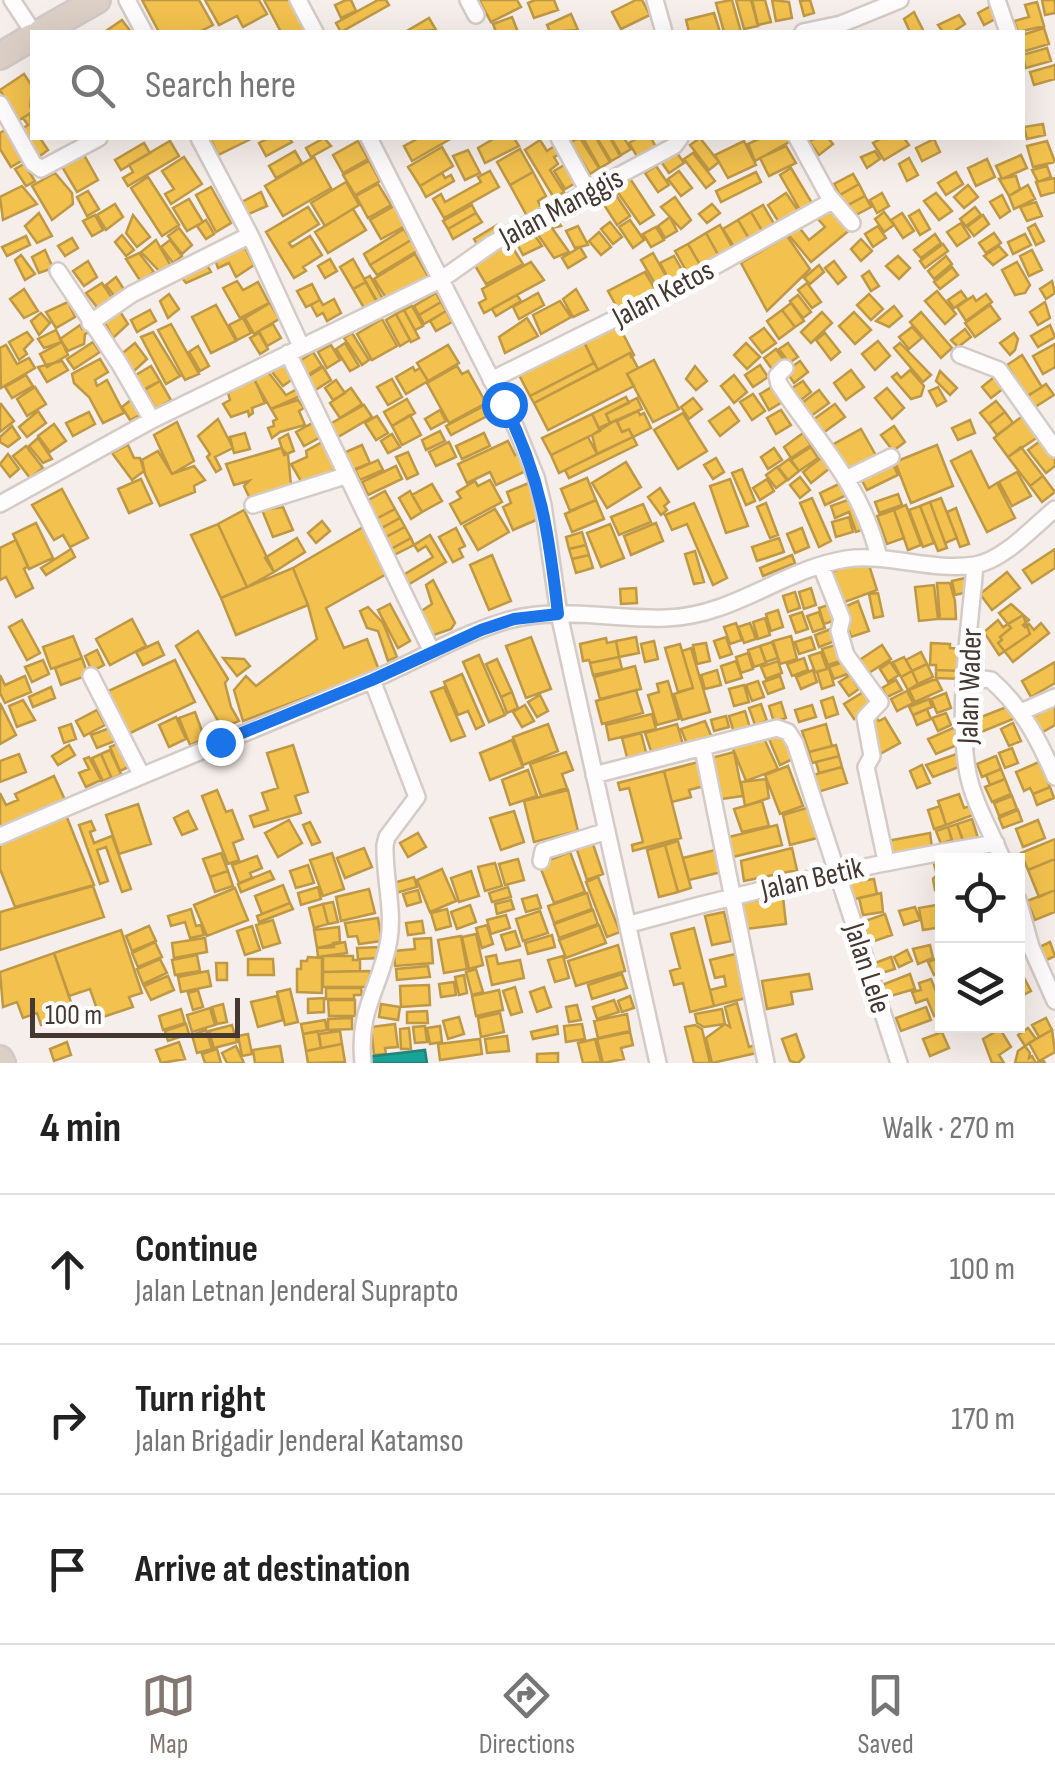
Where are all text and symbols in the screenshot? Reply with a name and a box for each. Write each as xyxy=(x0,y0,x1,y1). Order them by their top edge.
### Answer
search box xyxy=(30,30,1025,140)
icon: search xyxy=(65,58,120,113)
text: Search here xyxy=(145,63,296,108)
street label: Jalan Manggis xyxy=(493,160,629,256)
street label: Jalan Ketos xyxy=(606,252,720,336)
route start xyxy=(482,382,528,428)
street label: Jalan Wader xyxy=(950,627,990,746)
route end xyxy=(198,720,244,766)
street label: Jalan Betik xyxy=(757,850,867,908)
map controls xyxy=(935,853,1025,1033)
button: locate xyxy=(935,853,1025,943)
street label: Jalan Lele xyxy=(835,918,899,1018)
button: layers xyxy=(935,943,1025,1033)
scale bar xyxy=(30,993,240,1038)
text: 100 m xyxy=(45,999,102,1032)
text: 4 min xyxy=(40,1103,121,1154)
text: Walk · 270 m xyxy=(882,1109,1015,1148)
text: Continue xyxy=(135,1227,258,1272)
icon: ahead xyxy=(40,1242,95,1297)
text: 100 m xyxy=(950,1250,1015,1289)
text: Jalan Letnan Jenderal Suprapto xyxy=(135,1272,458,1311)
text: Turn right xyxy=(135,1377,266,1422)
icon: right xyxy=(40,1392,95,1447)
text: 170 m xyxy=(951,1400,1015,1439)
text: Jalan Brigadir Jenderal Katamso xyxy=(135,1422,464,1461)
icon: arrive xyxy=(40,1542,95,1597)
text: Arrive at destination xyxy=(135,1547,410,1592)
tab: Map xyxy=(141,1668,196,1761)
tab: Directions xyxy=(479,1668,575,1761)
tab: Saved xyxy=(858,1668,914,1761)

